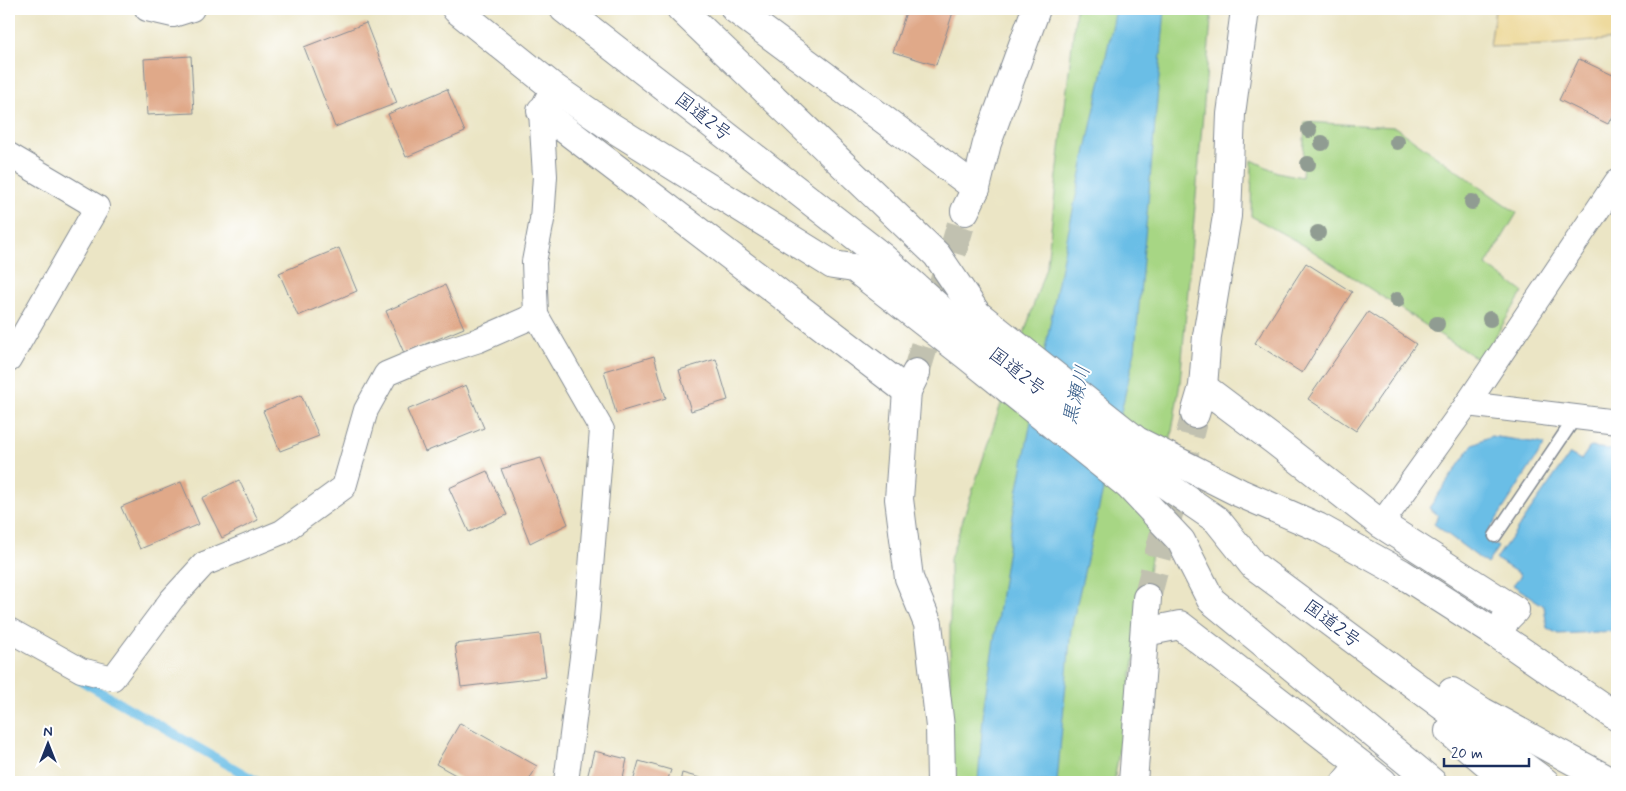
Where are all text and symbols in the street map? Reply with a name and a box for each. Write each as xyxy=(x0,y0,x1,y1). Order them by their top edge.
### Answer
street label: 国道2号 xyxy=(669,87,737,147)
street label: 国道2号 xyxy=(983,342,1051,402)
water label: 黒瀬川 xyxy=(1057,363,1097,427)
street label: 国道2号 xyxy=(1298,594,1366,654)
north arrow xyxy=(22,718,72,768)
text: N xyxy=(43,723,53,741)
scale bar xyxy=(1444,736,1528,768)
text: 20 m xyxy=(1451,744,1483,764)

